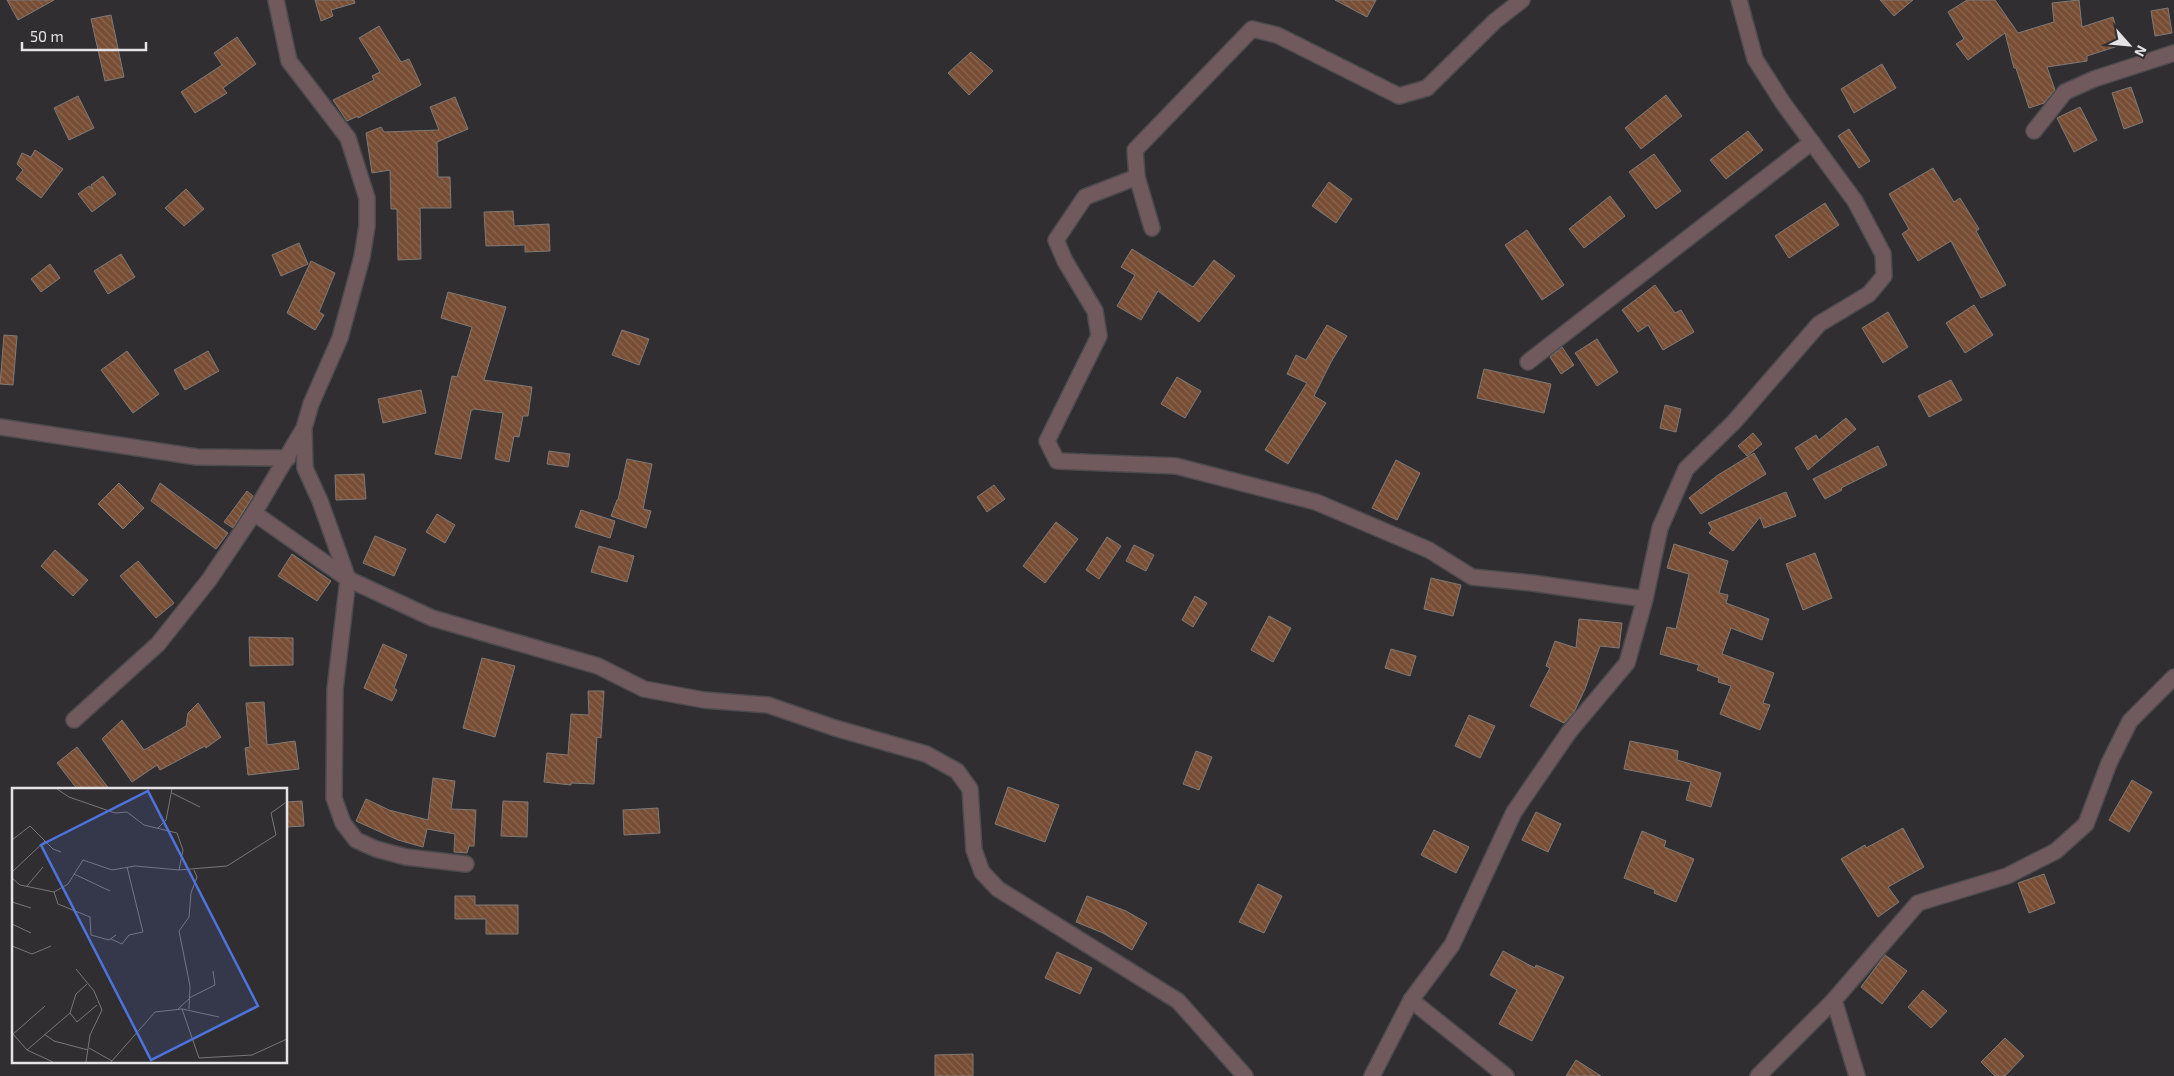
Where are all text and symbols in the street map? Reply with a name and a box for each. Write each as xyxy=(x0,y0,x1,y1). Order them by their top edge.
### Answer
scale bar xyxy=(22,20,146,52)
north arrow xyxy=(2104,20,2154,70)
text: 50 m xyxy=(30,27,64,45)
text: N xyxy=(2131,43,2151,59)
inset map xyxy=(12,788,288,1064)

